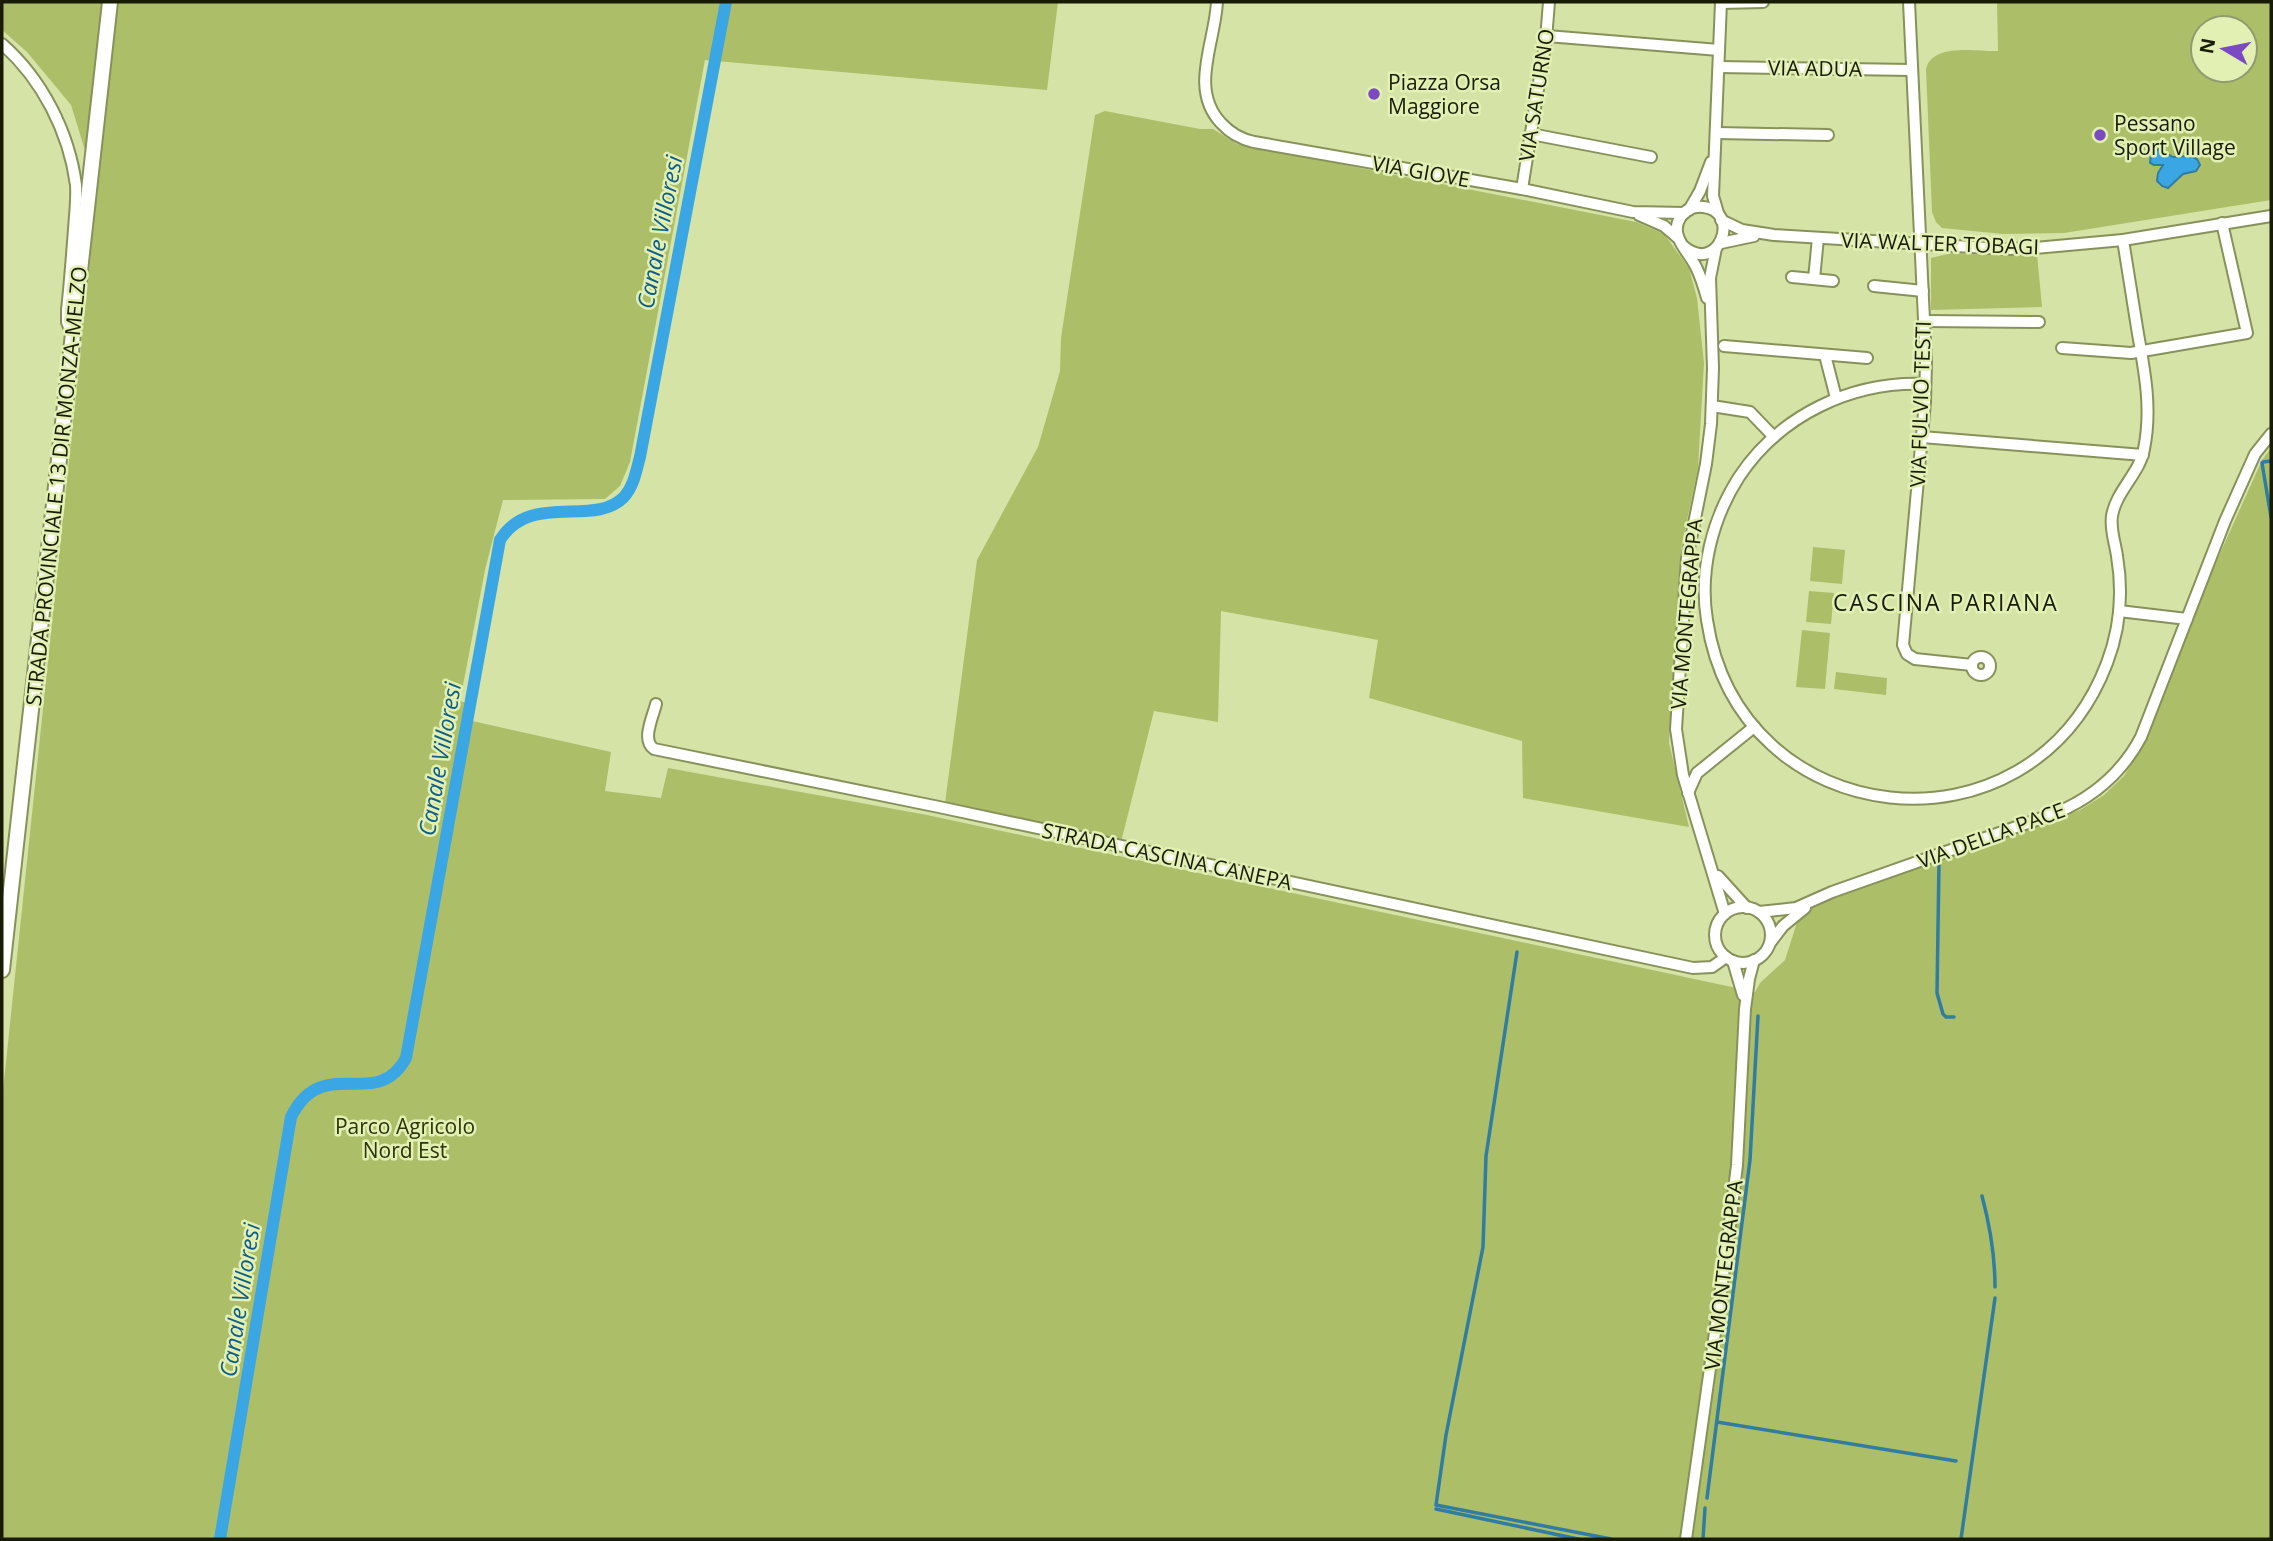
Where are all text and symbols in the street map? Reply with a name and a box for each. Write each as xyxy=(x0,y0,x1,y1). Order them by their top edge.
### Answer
north arrow xyxy=(2189,14,2259,84)
street label: VIA SATURNO xyxy=(1512,27,1560,163)
text: N xyxy=(2193,36,2221,56)
street label: VIA ADUA xyxy=(1768,53,1863,83)
place label: Piazza Orsa Maggiore xyxy=(1388,68,1501,120)
marker: Piazza Orsa Maggiore xyxy=(1366,86,1382,102)
place label: Pessano Sport Village xyxy=(2114,109,2236,161)
marker: Pessano Sport Village xyxy=(2092,127,2108,143)
street label: VIA GIOVE xyxy=(1370,149,1472,193)
water label: Canale Villoresi xyxy=(628,152,690,311)
street label: VIA WALTER TOBAGI xyxy=(1840,226,2040,260)
street label: STRADA PROVINCIALE 13 DIR MONZA-MELZO xyxy=(19,265,93,707)
street label: VIA FULVIO TESTI xyxy=(1903,320,1937,488)
street label: VIA MONTEGRAPPA xyxy=(1664,517,1708,711)
district label: CASCINA PARIANA xyxy=(1833,586,2059,618)
water label: Canale Villoresi xyxy=(410,679,468,838)
street label: VIA DELLA PACE xyxy=(1913,795,2069,875)
street label: STRADA CASCINA CANEPA xyxy=(1039,816,1295,896)
park label: Parco Agricolo Nord Est xyxy=(335,1112,475,1164)
street label: VIA MONTEGRAPPA xyxy=(1697,1178,1749,1372)
water label: Canale Villoresi xyxy=(211,1220,267,1379)

